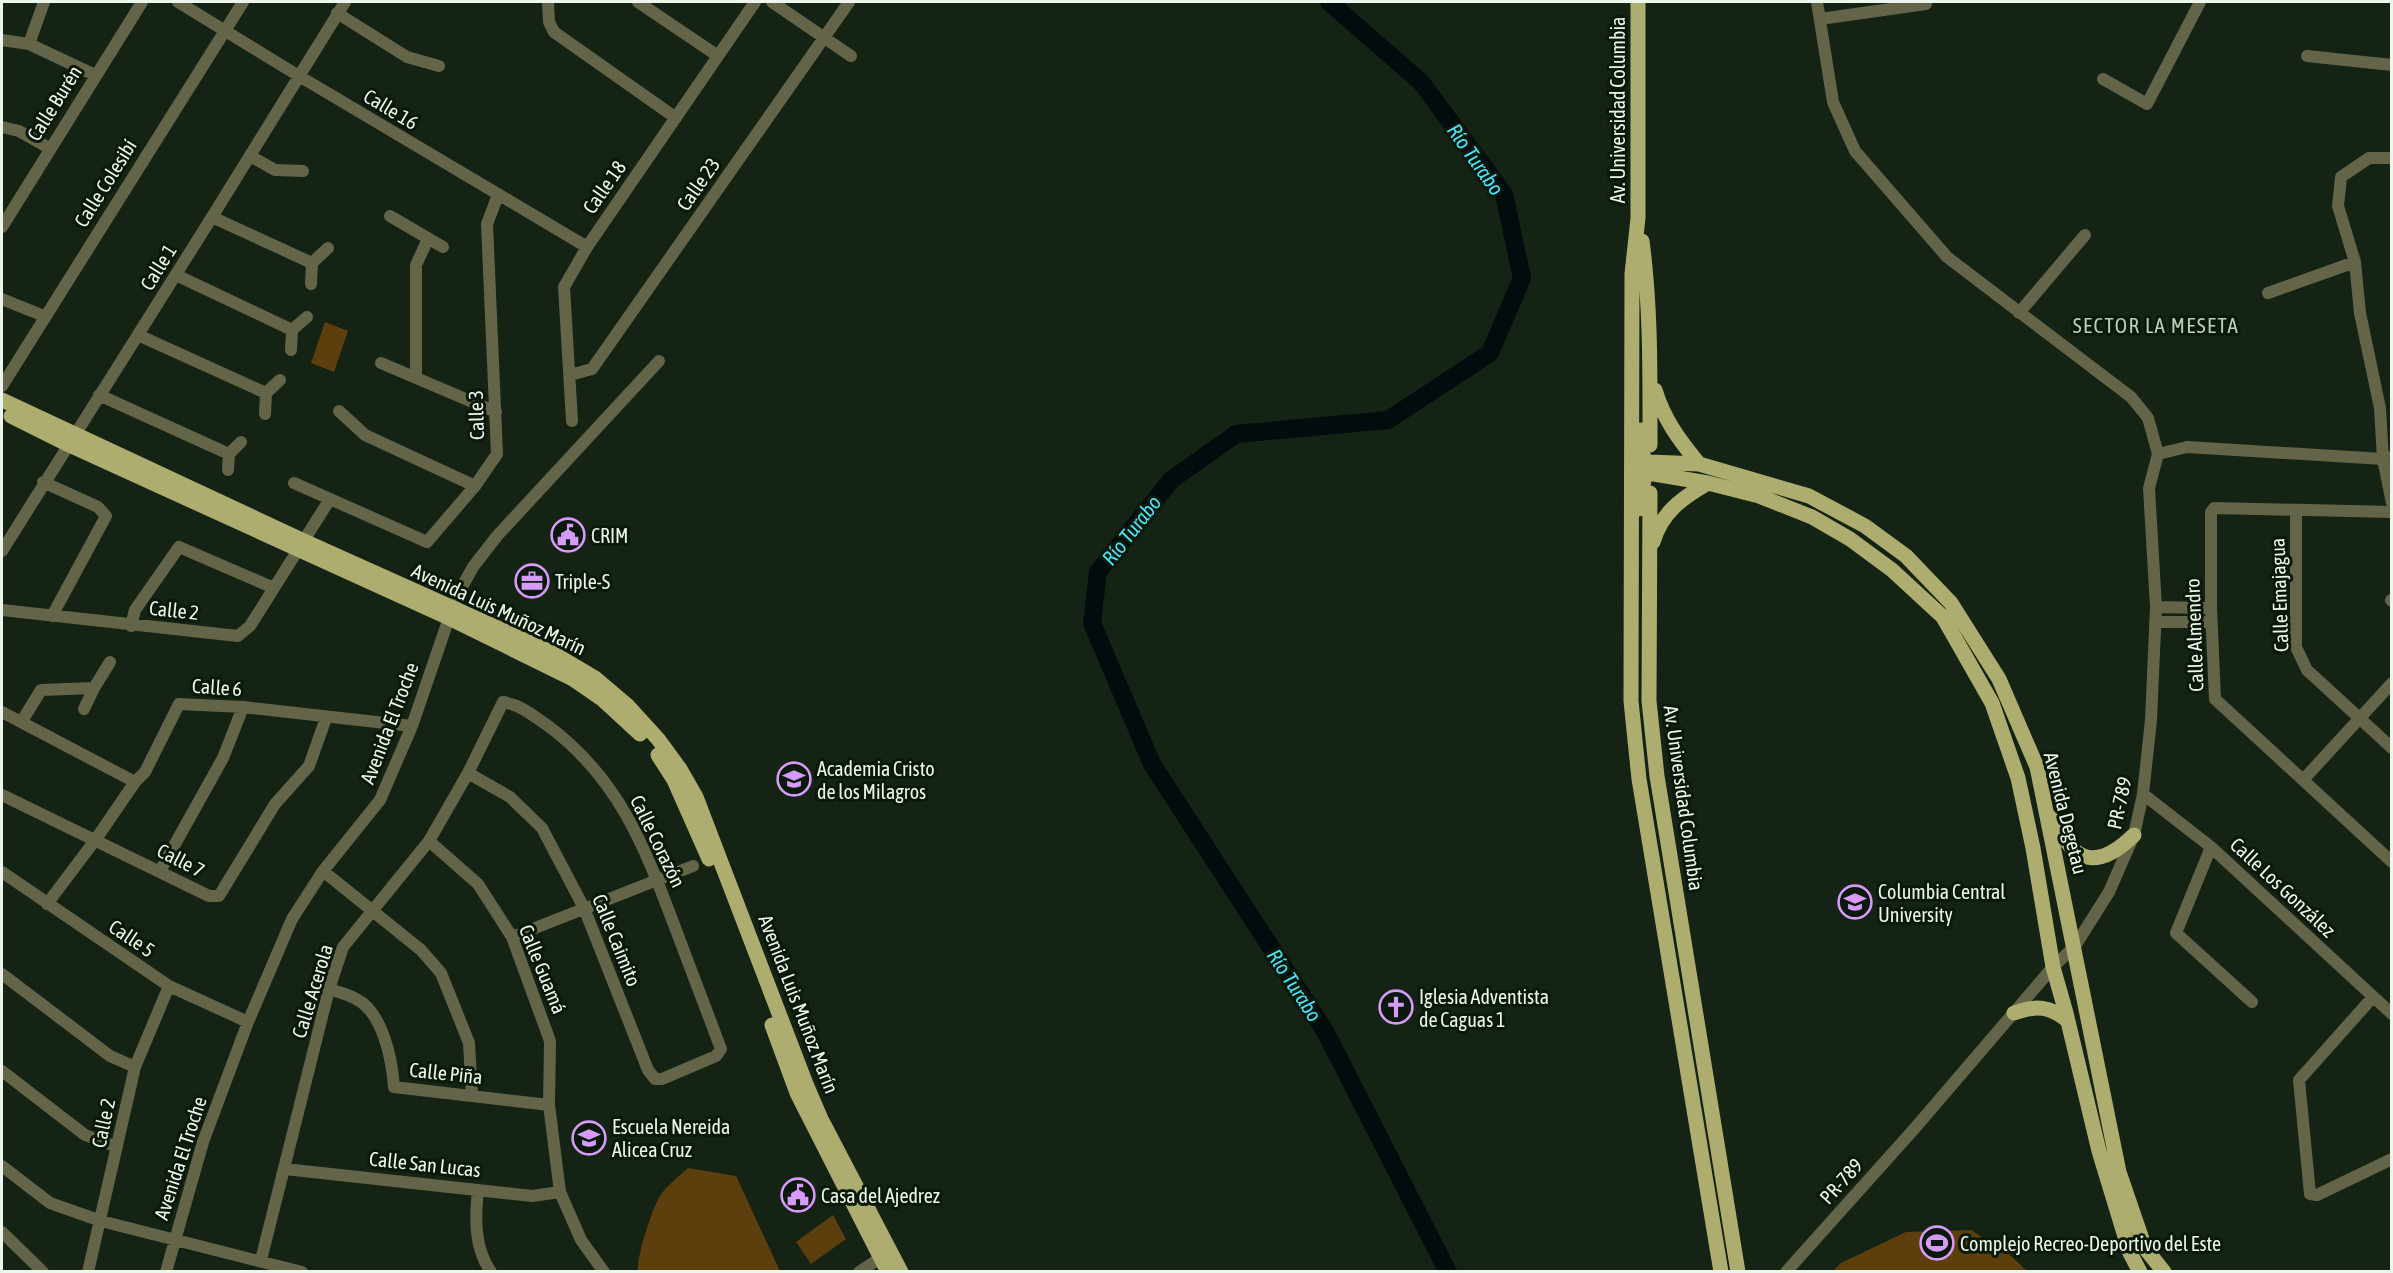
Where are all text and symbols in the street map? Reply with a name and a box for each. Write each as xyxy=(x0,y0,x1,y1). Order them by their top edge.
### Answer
street label: Av. Universidad Columbia xyxy=(1606,17,1629,203)
street label: Calle Burén xyxy=(22,61,86,145)
street label: Calle 16 xyxy=(360,84,422,134)
water label: Río Turabo xyxy=(1443,119,1509,199)
street label: Calle Colesibí xyxy=(69,135,141,231)
street label: Calle 23 xyxy=(672,153,724,215)
street label: Calle 18 xyxy=(578,156,630,218)
street label: Calle 1 xyxy=(135,240,181,294)
district label: SECTOR LA MESETA xyxy=(2073,313,2239,337)
street label: Calle 3 xyxy=(464,390,488,440)
water label: Río Turabo xyxy=(1096,490,1166,570)
public building icon: CRIM xyxy=(550,517,586,553)
place label: CRIM xyxy=(591,524,629,547)
street label: Calle Emajagua xyxy=(2266,538,2292,652)
street label: Avenida Luis Muñoz Marín xyxy=(408,559,590,659)
office icon: Triple-S xyxy=(514,563,550,599)
place label: Triple-S xyxy=(555,570,610,593)
street label: Calle Almendro xyxy=(2181,578,2207,692)
street label: Calle 2 xyxy=(148,596,200,624)
street label: Avenida El Troche xyxy=(355,659,423,787)
street label: Calle 6 xyxy=(191,674,243,700)
street label: Av. Universidad Columbia xyxy=(1660,704,1708,892)
street label: Avenida Degetau xyxy=(2040,750,2092,876)
place label: Academia Cristo de los Milagros xyxy=(817,757,935,803)
school or university icon: Academia Cristo de los Milagros xyxy=(776,761,812,797)
street label: PR-789 xyxy=(2102,775,2136,831)
street label: Calle Corazón xyxy=(626,791,690,891)
street label: Calle Los González xyxy=(2226,833,2340,941)
street label: Calle 7 xyxy=(154,838,208,882)
place label: Columbia Central University xyxy=(1878,880,2006,926)
school or university icon: Columbia Central University xyxy=(1837,884,1873,920)
street label: Calle Caimito xyxy=(588,891,646,989)
street label: Avenida Luis Muñoz Marín xyxy=(754,911,844,1097)
street label: Calle 5 xyxy=(105,915,159,961)
street label: Calle Guamá xyxy=(515,921,571,1017)
street label: Calle Acerola xyxy=(287,941,337,1041)
water label: Río Turabo xyxy=(1263,944,1327,1026)
place label: Iglesia Adventista de Caguas 1 xyxy=(1419,985,1549,1031)
church icon: Iglesia Adventista de Caguas 1 xyxy=(1378,989,1414,1025)
street label: Calle Piña xyxy=(408,1058,484,1088)
street label: Avenida El Troche xyxy=(149,1093,211,1223)
street label: Calle 2 xyxy=(87,1096,119,1150)
place label: Escuela Nereida Alicea Cruz xyxy=(612,1115,730,1161)
school or university icon: Escuela Nereida Alicea Cruz xyxy=(571,1120,607,1156)
street label: Calle San Lucas xyxy=(368,1147,482,1181)
street label: PR-789 xyxy=(1815,1154,1867,1208)
public building icon: Casa del Ajedrez xyxy=(780,1177,816,1213)
place label: Casa del Ajedrez xyxy=(821,1184,940,1207)
sports icon: Complejo Recreo-Deportivo del Este xyxy=(1919,1225,1955,1261)
place label: Complejo Recreo-Deportivo del Este xyxy=(1960,1232,2221,1255)

